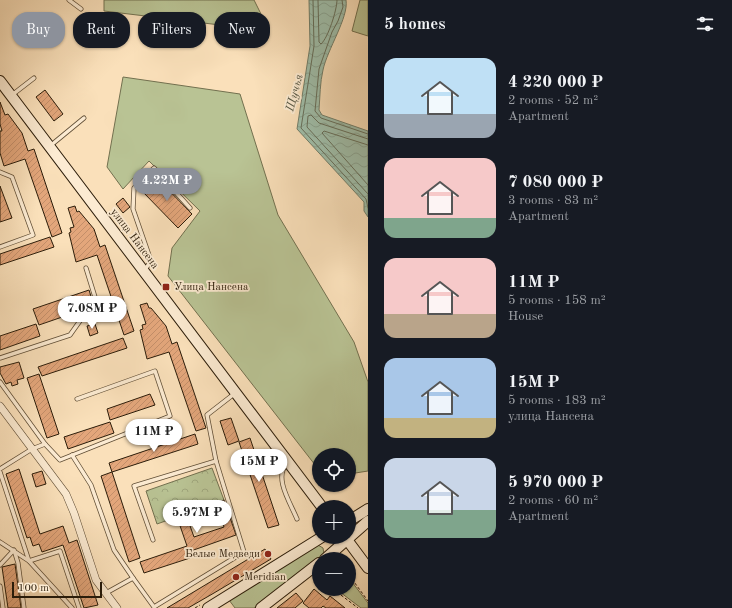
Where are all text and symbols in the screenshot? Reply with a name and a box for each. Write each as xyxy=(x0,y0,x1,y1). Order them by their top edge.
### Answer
chip: Buy xyxy=(12,12,65,48)
chip: Rent xyxy=(73,12,130,48)
chip: Filters xyxy=(138,12,206,48)
chip: New xyxy=(214,12,270,48)
icon: filters xyxy=(694,13,716,35)
text: 5 homes xyxy=(384,16,446,33)
water label: Щучья xyxy=(284,72,306,114)
icon: home xyxy=(416,74,464,122)
text: 4 220 000 ₽ xyxy=(508,74,603,91)
text: 2 rooms · 52 m² xyxy=(508,94,598,107)
text: Apartment xyxy=(508,110,569,123)
pin: 4.22M ₽ xyxy=(130,168,204,202)
text: 4.22M ₽ xyxy=(142,174,192,187)
icon: home xyxy=(416,174,464,222)
text: 7 080 000 ₽ xyxy=(508,174,603,191)
text: 3 rooms · 83 m² xyxy=(508,194,598,207)
street label: улица Нансена xyxy=(108,207,161,272)
text: Apartment xyxy=(508,210,569,223)
icon: home xyxy=(416,274,464,322)
text: 11M ₽ xyxy=(508,274,560,291)
marker: Улица Нансена xyxy=(161,282,171,292)
place label: Улица Нансена xyxy=(174,282,249,293)
text: 5 rooms · 158 m² xyxy=(508,294,606,307)
pin: 7.08M ₽ xyxy=(55,296,129,330)
text: 7.08M ₽ xyxy=(67,302,117,315)
text: House xyxy=(508,310,543,323)
icon: home xyxy=(416,374,464,422)
text: 15M ₽ xyxy=(508,374,560,391)
text: 5 rooms · 183 m² xyxy=(508,394,606,407)
text: улица Нансена xyxy=(508,410,594,423)
pin: 11M ₽ xyxy=(126,419,182,453)
text: 11M ₽ xyxy=(134,425,174,438)
map controls xyxy=(312,448,356,596)
button: locate xyxy=(312,448,356,492)
pin: 15M ₽ xyxy=(231,449,287,483)
text: 15M ₽ xyxy=(239,455,279,468)
icon: home xyxy=(416,474,464,522)
text: 5 970 000 ₽ xyxy=(508,474,603,491)
text: 2 rooms · 60 m² xyxy=(508,494,598,507)
pin: 5.97M ₽ xyxy=(160,500,234,534)
button: + xyxy=(312,500,356,544)
text: 5.97M ₽ xyxy=(172,506,222,519)
text: Apartment xyxy=(508,510,569,523)
place label: Белые Медведи xyxy=(185,549,260,560)
marker: Белые Медведи xyxy=(263,549,273,559)
button: − xyxy=(312,552,356,596)
marker: Meridian xyxy=(231,572,241,582)
place label: Meridian xyxy=(244,572,286,583)
scale bar xyxy=(12,580,102,599)
text: 100 m xyxy=(18,583,49,594)

